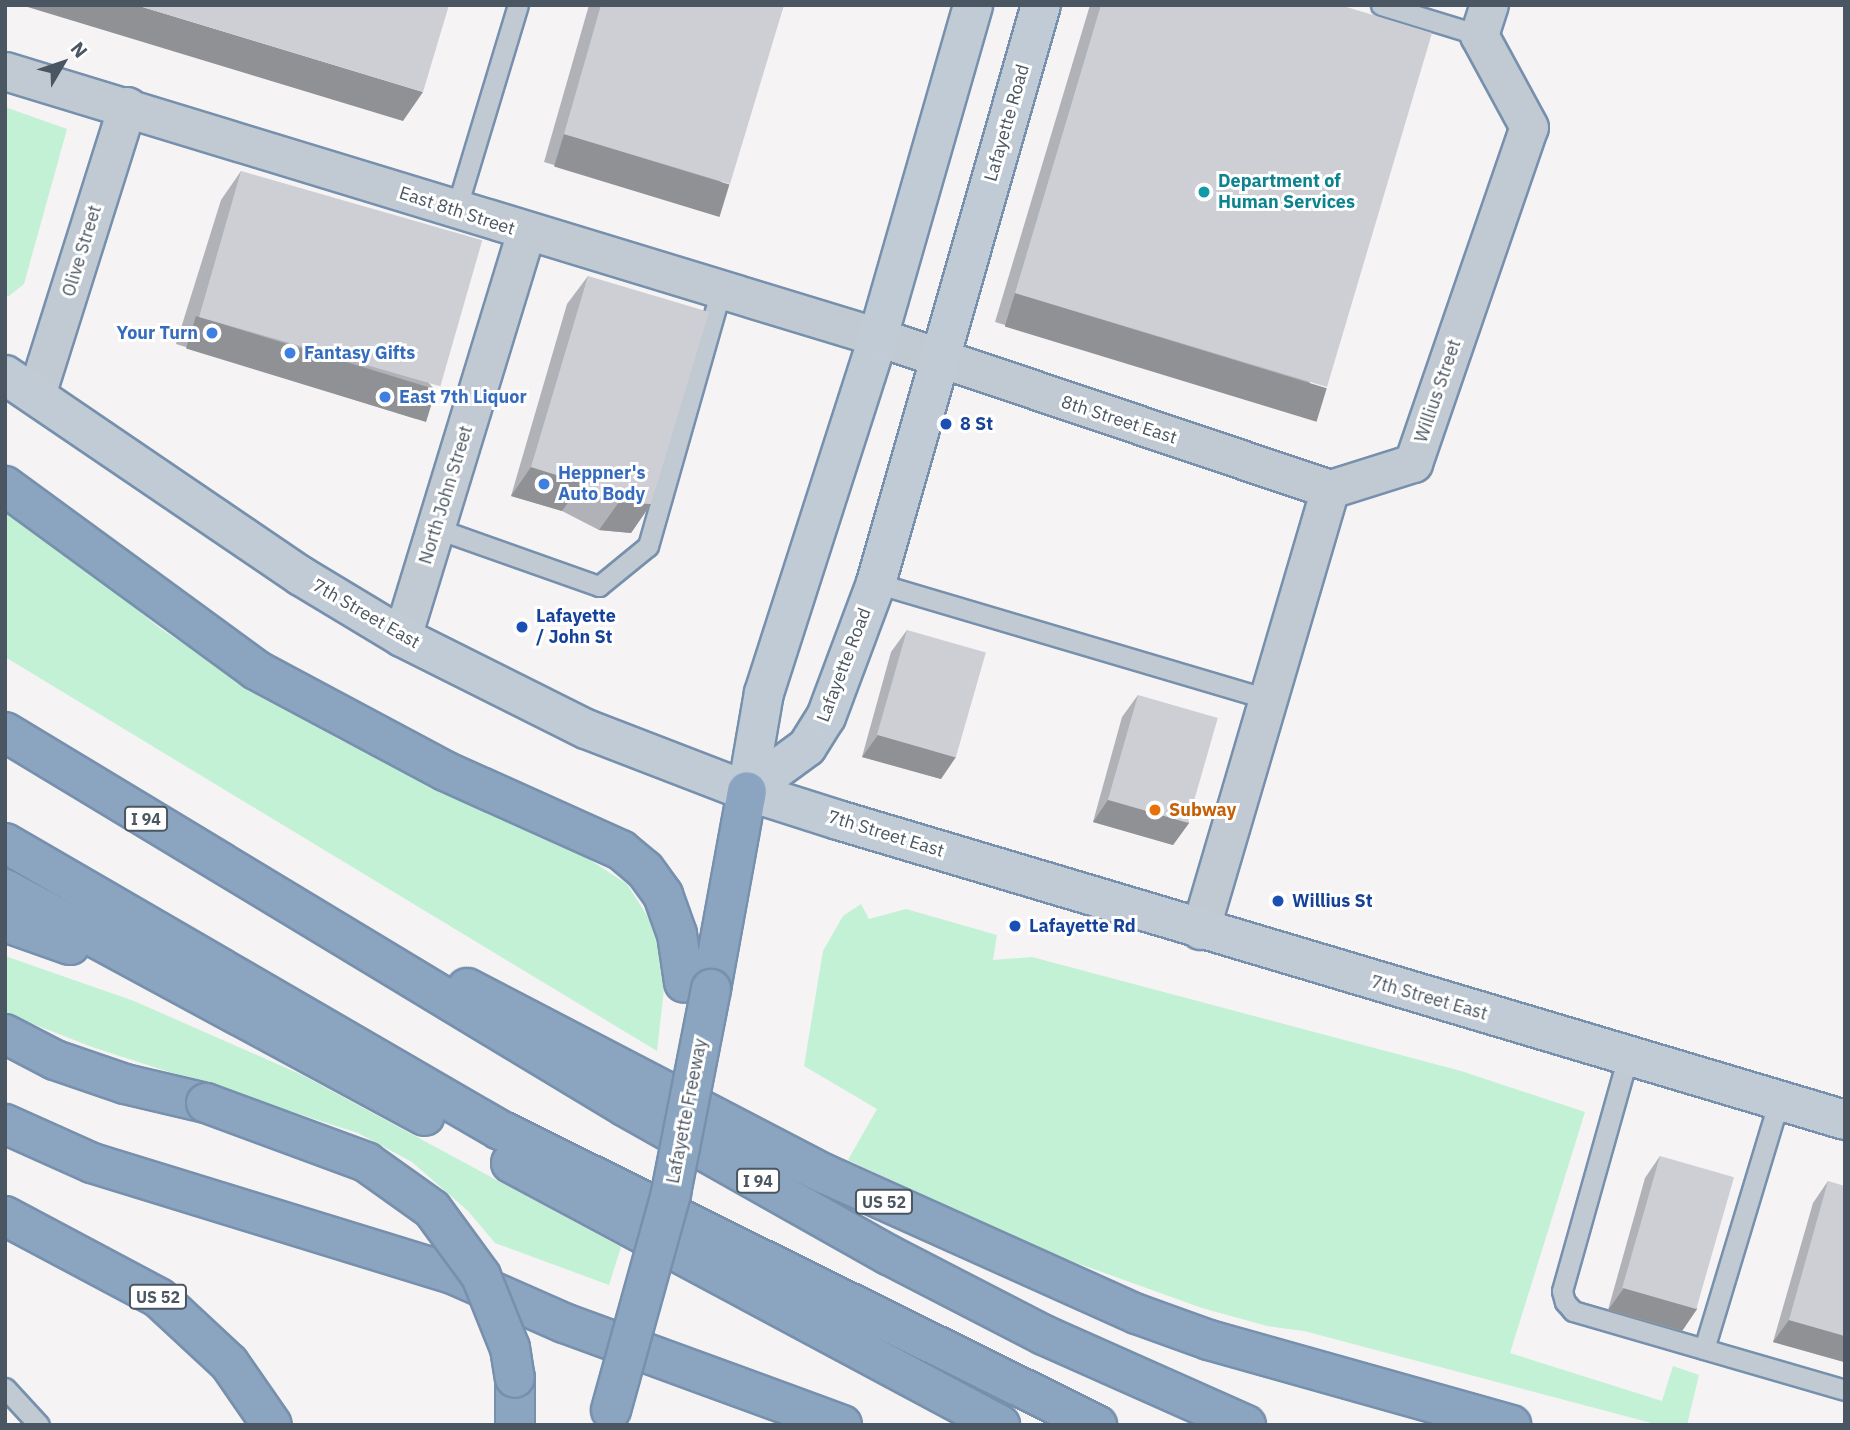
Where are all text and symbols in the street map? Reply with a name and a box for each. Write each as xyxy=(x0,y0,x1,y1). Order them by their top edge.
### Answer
north arrow xyxy=(28,28,98,98)
text: N xyxy=(66,37,93,63)
street label: Lafayette Road xyxy=(980,62,1034,184)
place label: Department of Human Services xyxy=(1218,171,1355,214)
street label: East 8th Street xyxy=(396,182,518,240)
marker: Department of Human Services xyxy=(1196,184,1212,200)
street label: Olive Street xyxy=(58,203,106,299)
place label: Your Turn xyxy=(117,322,198,344)
marker: Your Turn xyxy=(204,325,220,341)
street label: Willius Street xyxy=(1410,337,1466,445)
place label: Fantasy Gifts xyxy=(304,342,415,364)
marker: Fantasy Gifts xyxy=(282,345,298,361)
place label: East 7th Liquor xyxy=(399,386,527,408)
marker: East 7th Liquor xyxy=(377,389,393,405)
street label: 8th Street East xyxy=(1058,391,1180,449)
place label: 8 St xyxy=(960,413,993,435)
marker: 8 St xyxy=(938,416,954,432)
street label: North John Street xyxy=(415,423,477,567)
place label: Heppner's Auto Body xyxy=(558,463,646,505)
marker: Heppner's Auto Body xyxy=(536,476,552,492)
street label: 7th Street East xyxy=(309,575,423,653)
street label: Lafayette Road xyxy=(812,605,876,725)
place label: Lafayette / John St xyxy=(536,606,616,648)
marker: Lafayette / John St xyxy=(514,619,530,635)
place label: Subway xyxy=(1169,799,1236,821)
marker: Subway xyxy=(1147,802,1163,818)
road number: I 94 xyxy=(123,806,169,832)
street label: 7th Street East xyxy=(825,806,947,862)
place label: Willius St xyxy=(1292,890,1373,912)
marker: Willius St xyxy=(1270,893,1286,909)
place label: Lafayette Rd xyxy=(1029,915,1136,937)
marker: Lafayette Rd xyxy=(1007,918,1023,934)
street label: 7th Street East xyxy=(1368,971,1490,1025)
street label: Lafayette Freeway xyxy=(662,1037,712,1185)
road number: I 94 xyxy=(735,1168,781,1194)
road number: US 52 xyxy=(854,1190,914,1214)
road number: US 52 xyxy=(128,1284,188,1310)

